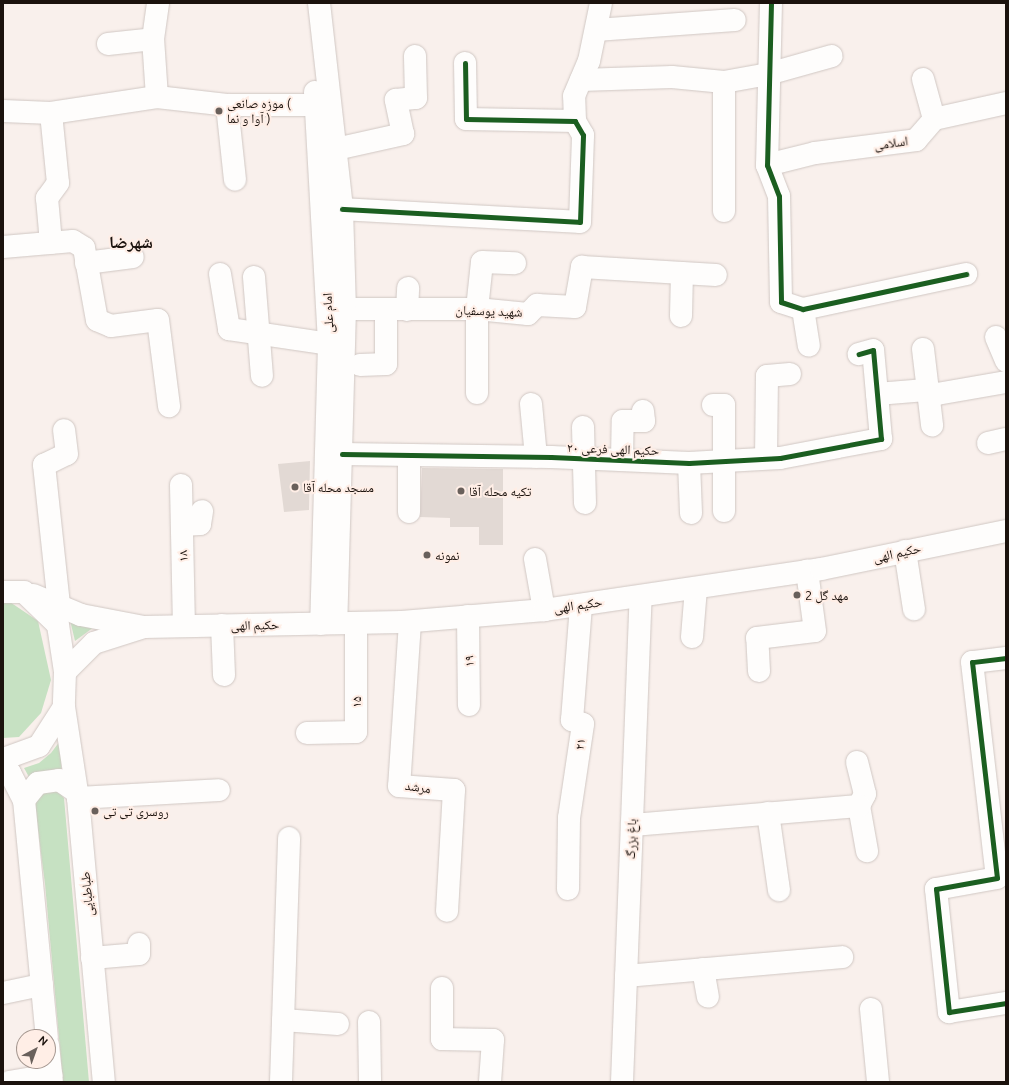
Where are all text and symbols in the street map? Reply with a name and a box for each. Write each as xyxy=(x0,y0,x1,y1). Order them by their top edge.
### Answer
place label: موزه صانعی ( آوا و نما ) xyxy=(227,96,291,127)
marker: موزه صانعی ( آوا و نما ) xyxy=(214,106,224,116)
street label: اسلامی xyxy=(873,133,909,153)
district label: شهرضا xyxy=(109,232,153,252)
street label: امام علی xyxy=(319,292,337,334)
street label: شهید یوسفیان xyxy=(455,302,523,320)
street label: حکیم الهی فرعی ۲۰ xyxy=(567,440,659,458)
place label: مسجد محله آقا xyxy=(303,479,374,495)
marker: مسجد محله آقا xyxy=(290,482,300,492)
place label: تکیه محله آقا xyxy=(469,483,531,499)
marker: تکیه محله آقا xyxy=(456,486,466,496)
street label: حکیم الهی xyxy=(872,540,922,566)
place label: نمونه xyxy=(435,547,459,563)
street label: ۱۸ xyxy=(175,550,191,562)
marker: نمونه xyxy=(422,550,432,560)
place label: مهد گل 2 xyxy=(805,587,848,603)
marker: مهد گل 2 xyxy=(792,590,802,600)
street label: حکیم الهی xyxy=(553,594,603,616)
street label: حکیم الهی xyxy=(231,617,279,633)
street label: ۱۹ xyxy=(461,655,477,667)
street label: ۱۵ xyxy=(348,696,364,708)
street label: ۲۱ xyxy=(571,737,589,751)
street label: مرشد xyxy=(404,777,432,797)
place label: روسری تی تی xyxy=(103,803,169,819)
marker: روسری تی تی xyxy=(90,806,100,816)
street label: باغ بزرگ xyxy=(622,818,640,860)
street label: طباطبایی xyxy=(77,871,97,917)
north arrow xyxy=(16,1029,56,1069)
text: N xyxy=(36,1033,50,1048)

